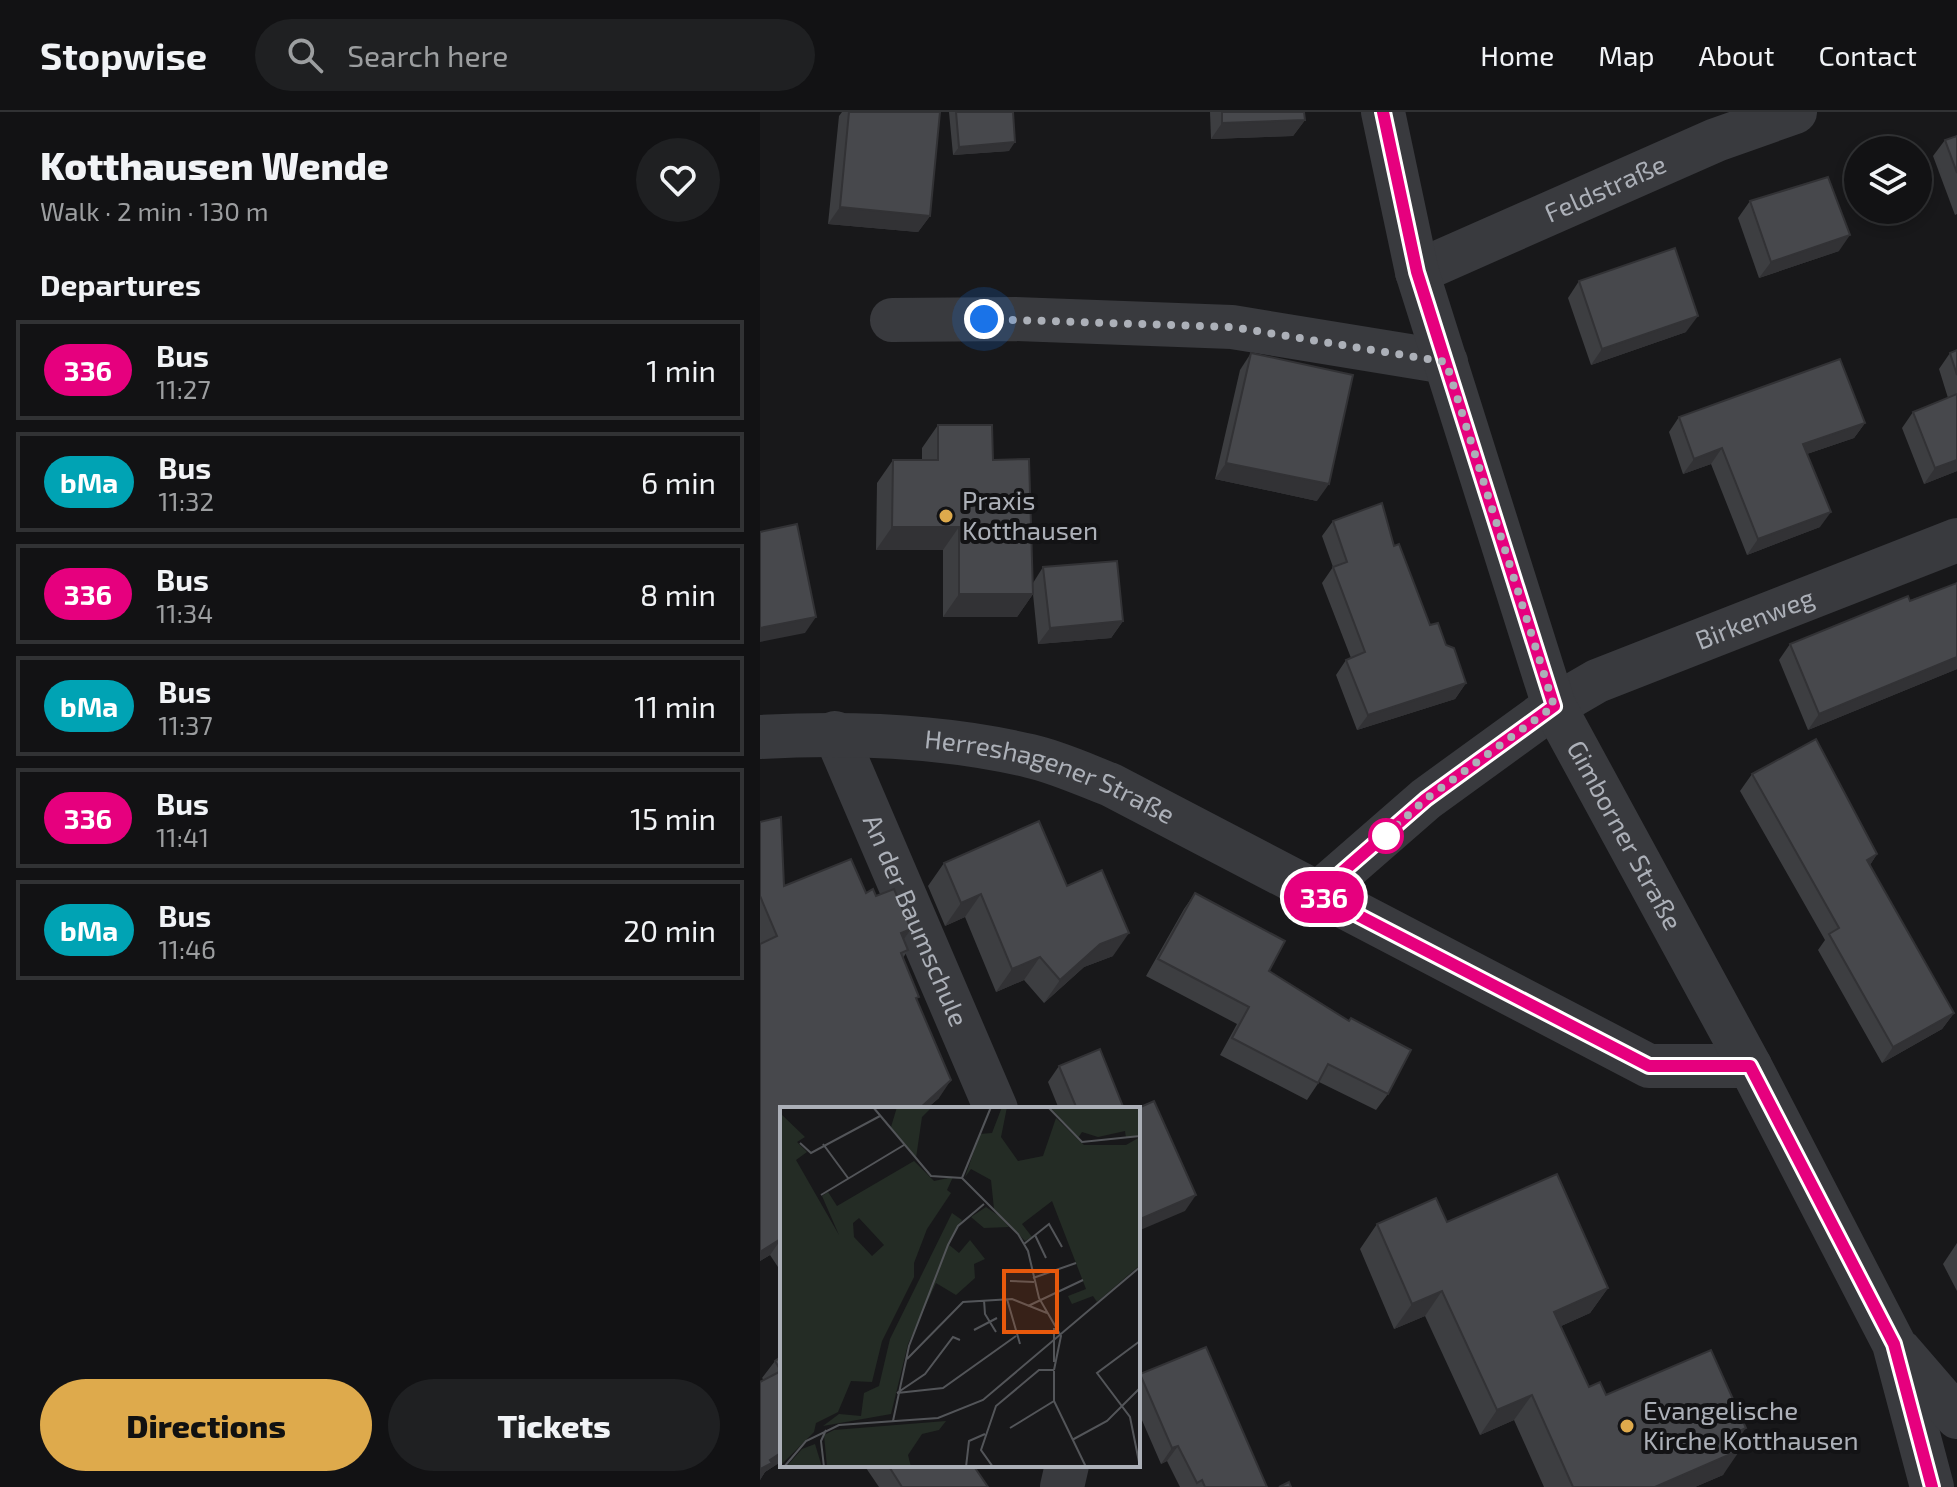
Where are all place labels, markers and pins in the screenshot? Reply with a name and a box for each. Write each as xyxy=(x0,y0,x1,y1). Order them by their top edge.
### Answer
place label: Praxis Kotthausen xyxy=(962,484,1098,545)
marker: Praxis Kotthausen xyxy=(937,507,955,525)
unlabelled marker xyxy=(1369,819,1403,853)
place label: Evangelische Kirche Kotthausen xyxy=(1643,1394,1859,1455)
marker: Evangelische Kirche Kotthausen xyxy=(1618,1417,1636,1435)

